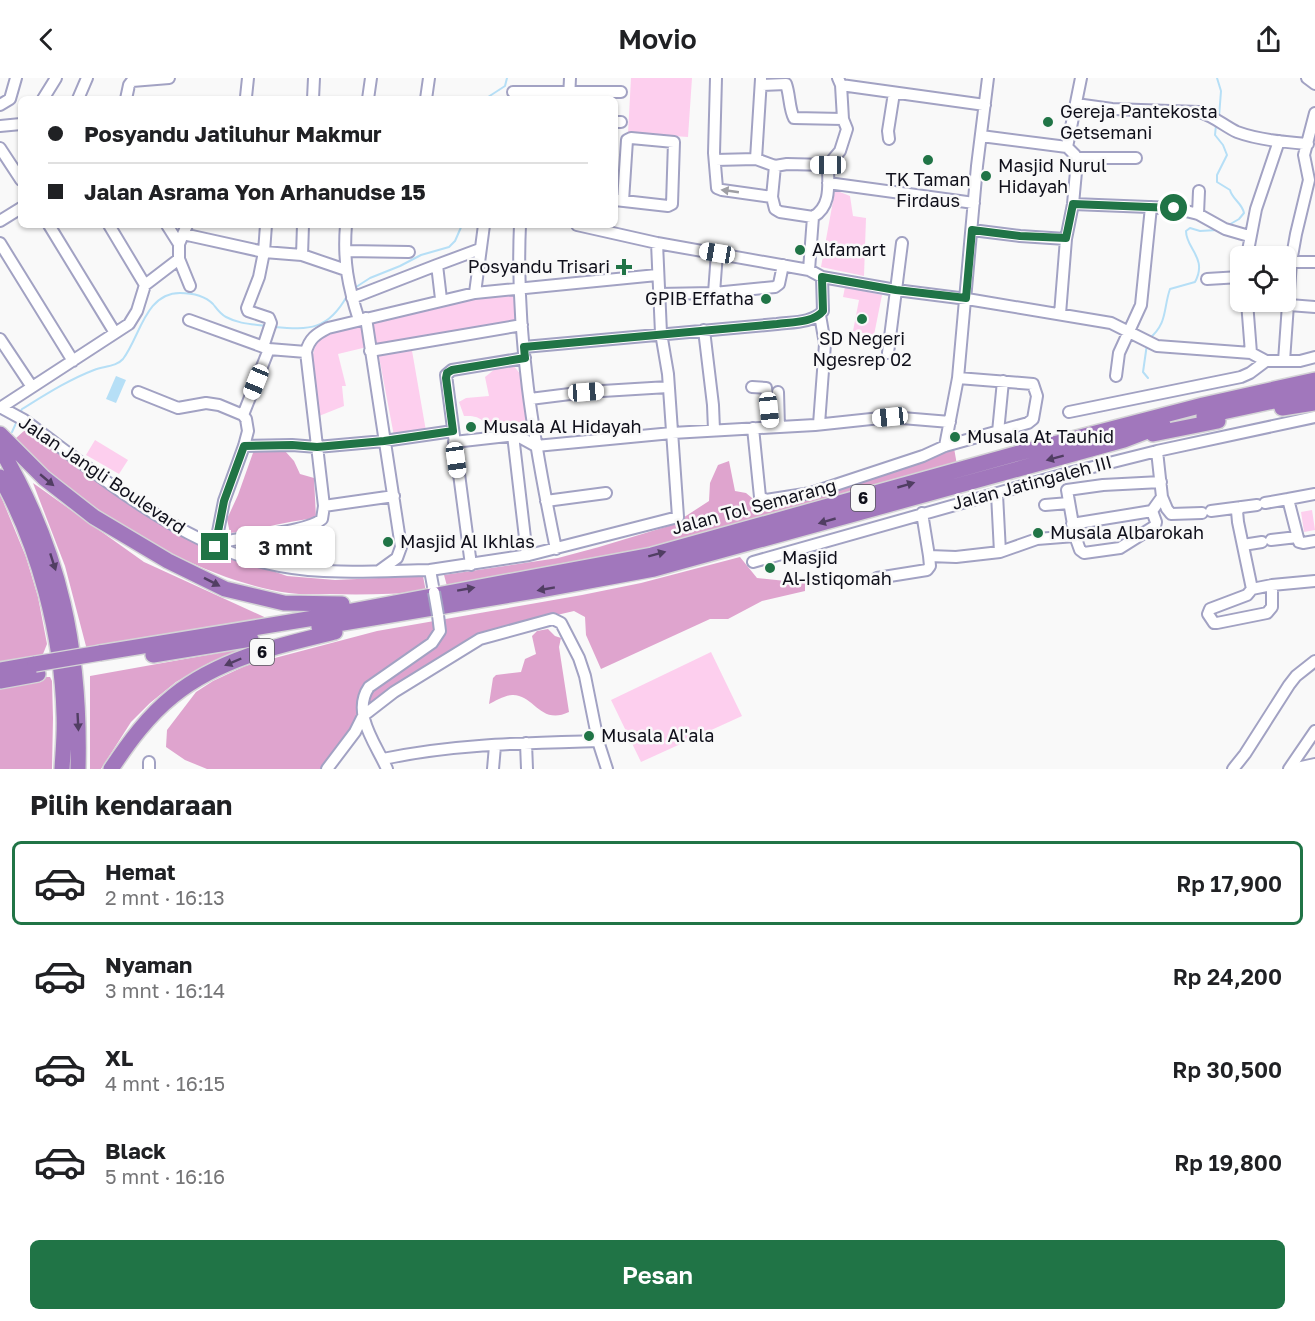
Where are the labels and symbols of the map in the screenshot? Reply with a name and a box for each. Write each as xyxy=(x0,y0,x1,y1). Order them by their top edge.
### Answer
place label: Gereja Pantekosta Getsemani xyxy=(1060,100,1218,143)
marker: Gereja Pantekosta Getsemani xyxy=(1041,115,1055,129)
marker: TK Taman Firdaus xyxy=(921,153,935,167)
place label: Masjid Nurul Hidayah xyxy=(998,154,1107,197)
car xyxy=(810,156,846,174)
place label: TK Taman Firdaus xyxy=(886,168,970,211)
marker: Masjid Nurul Hidayah xyxy=(979,169,993,183)
one-way arrow xyxy=(720,187,739,196)
route start xyxy=(1160,194,1187,221)
place label: Alfamart xyxy=(812,238,886,260)
car xyxy=(698,241,736,265)
marker: Alfamart xyxy=(793,243,807,257)
place label: Posyandu Trisari xyxy=(468,255,610,277)
marker: Posyandu Trisari xyxy=(615,258,633,276)
place label: GPIB Effatha xyxy=(645,287,754,309)
marker: GPIB Effatha xyxy=(759,292,773,306)
marker: SD Negeri Ngesrep 02 xyxy=(855,312,869,326)
place label: SD Negeri Ngesrep 02 xyxy=(812,327,912,370)
car xyxy=(241,362,271,402)
car xyxy=(567,382,605,402)
car xyxy=(758,391,780,429)
car xyxy=(871,406,909,428)
street label: Jalan Jangli Boulevard xyxy=(15,410,190,538)
place label: Musala Al Hidayah xyxy=(483,415,642,437)
marker: Musala Al Hidayah xyxy=(464,420,478,434)
place label: Musala At Tauhid xyxy=(967,425,1114,447)
marker: Musala At Tauhid xyxy=(948,430,962,444)
car xyxy=(445,441,467,479)
street label: Jalan Jatingaleh III xyxy=(949,450,1114,514)
one-way arrow xyxy=(1046,454,1064,463)
one-way arrow xyxy=(39,473,54,486)
street label: Jalan Tol Semarang xyxy=(669,473,838,539)
one-way arrow xyxy=(897,480,915,490)
road number: 6 xyxy=(851,485,875,511)
one-way arrow xyxy=(818,517,836,526)
place label: Musala Albarokah xyxy=(1050,521,1204,543)
callout: 3 mnt xyxy=(236,526,335,568)
marker: Musala Albarokah xyxy=(1031,526,1045,540)
place label: Masjid Al Ikhlas xyxy=(400,530,535,552)
route end xyxy=(201,533,228,560)
marker: Masjid Al Ikhlas xyxy=(381,535,395,549)
place label: Masjid Al-Istiqomah xyxy=(782,546,892,589)
one-way arrow xyxy=(648,548,666,558)
one-way arrow xyxy=(48,554,58,572)
marker: Masjid Al-Istiqomah xyxy=(763,561,777,575)
one-way arrow xyxy=(203,578,220,587)
one-way arrow xyxy=(456,584,475,593)
one-way arrow xyxy=(537,585,556,594)
road number: 6 xyxy=(250,639,274,665)
one-way arrow xyxy=(223,657,241,667)
one-way arrow xyxy=(74,712,83,731)
place label: Musala Al'ala xyxy=(601,724,714,746)
marker: Musala Al'ala xyxy=(582,729,596,743)

